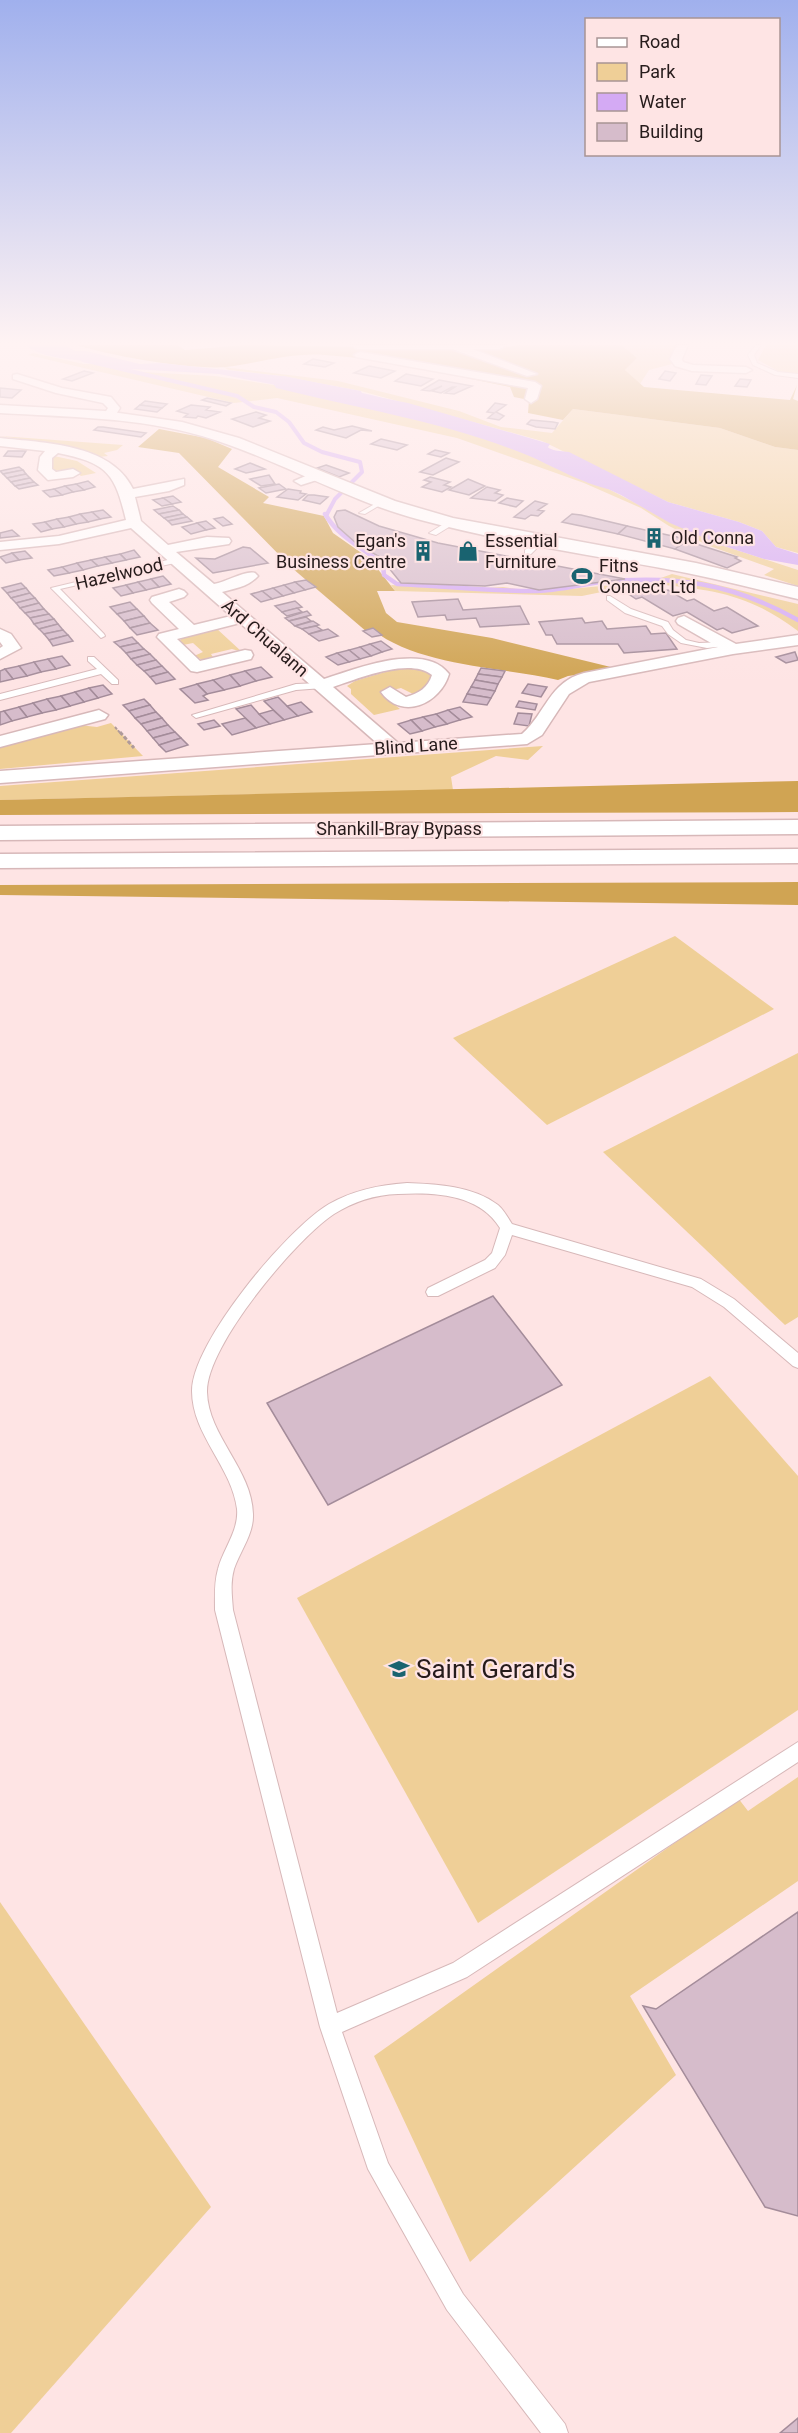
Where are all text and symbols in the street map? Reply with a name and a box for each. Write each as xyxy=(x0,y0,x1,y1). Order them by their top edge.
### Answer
legend xyxy=(585,18,780,156)
text: Road xyxy=(639,31,680,52)
text: Park xyxy=(639,61,676,82)
text: Water xyxy=(639,91,686,112)
text: Building xyxy=(639,121,703,142)
building icon: Old Conna xyxy=(642,526,666,550)
place label: Old Conna xyxy=(671,527,754,548)
place label: Egan's Business Centre xyxy=(276,530,406,572)
place label: Essential Furniture xyxy=(485,530,558,572)
building icon: Egan's Business Centre xyxy=(411,539,435,563)
shop icon: Essential Furniture xyxy=(456,539,480,563)
street label: Hazelwood xyxy=(73,553,165,594)
place label: Fitns Connect Ltd xyxy=(599,555,696,597)
sports icon: Fitns Connect Ltd xyxy=(570,564,594,588)
street label: Árd Chualann xyxy=(218,594,313,681)
street label: Blind Lane xyxy=(374,732,458,759)
street label: Shankill-Bray Bypass xyxy=(316,818,482,839)
place label: Saint Gerard's xyxy=(416,1654,575,1684)
school or university icon: Saint Gerard's xyxy=(387,1657,411,1681)

